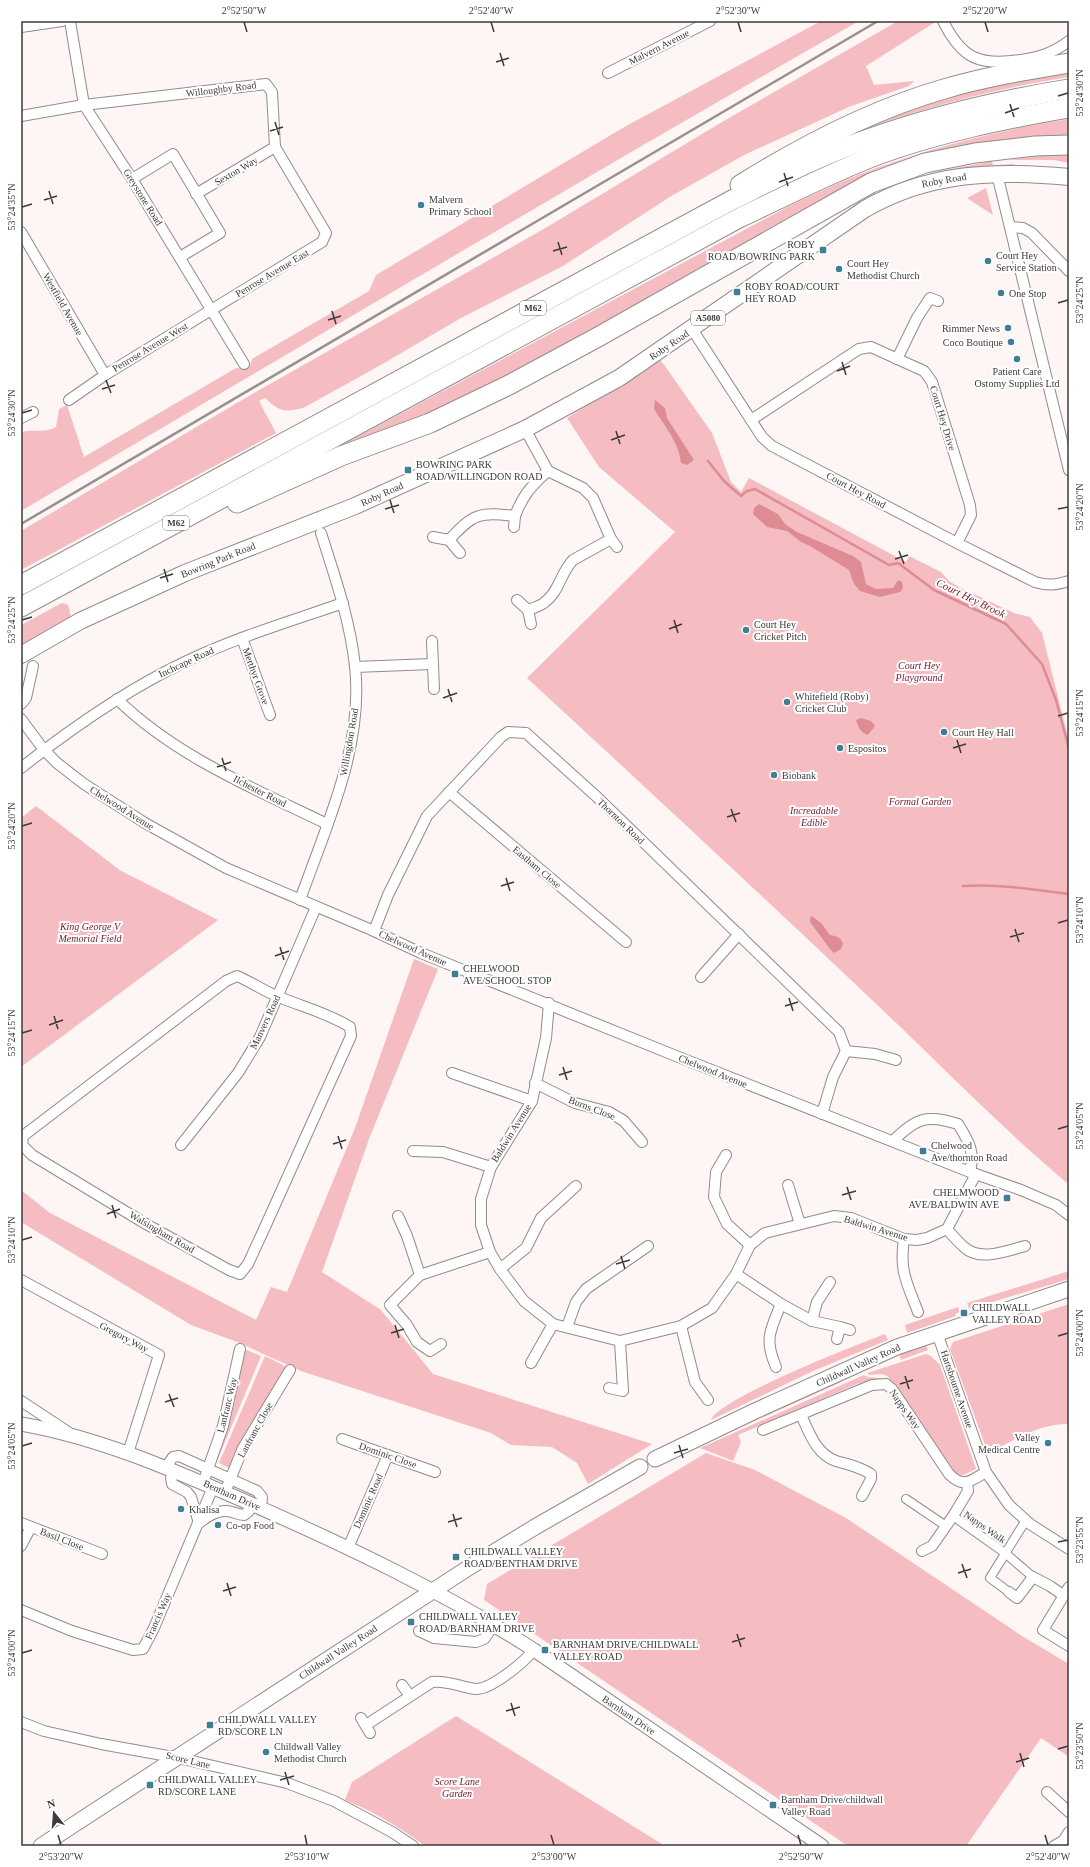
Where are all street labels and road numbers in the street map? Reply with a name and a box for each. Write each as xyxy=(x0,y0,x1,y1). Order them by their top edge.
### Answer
street label: Malvern Avenue xyxy=(627,27,691,67)
street label: Willoughby Road xyxy=(185,79,257,99)
street label: Sexton Way xyxy=(212,154,260,188)
street label: Greystone Road xyxy=(121,167,165,227)
street label: Roby Road xyxy=(921,171,967,189)
street label: Penrose Avenue East xyxy=(233,247,311,299)
street label: Westfield Avenue xyxy=(41,271,86,338)
road number: M62 xyxy=(520,301,546,315)
road number: A5080 xyxy=(691,311,725,325)
street label: Penrose Avenue West xyxy=(110,320,190,374)
street label: Roby Road xyxy=(647,328,691,362)
street label: Court Hey Drive xyxy=(928,384,958,452)
street label: Court Hey Road xyxy=(824,470,888,510)
street label: Roby Road xyxy=(359,480,405,508)
road number: M62 xyxy=(163,516,189,530)
street label: Bowring Park Road xyxy=(179,540,257,580)
street label: Inchcape Road xyxy=(157,644,215,680)
street label: Merthyr Grove xyxy=(241,646,272,707)
street label: Willingdon Road xyxy=(338,707,360,777)
street label: Ilchester Road xyxy=(232,773,288,809)
street label: Chelwood Avenue xyxy=(88,784,157,832)
street label: Thornton Road xyxy=(595,796,647,846)
street label: Eastham Close xyxy=(511,844,564,891)
street label: Chelwood Avenue xyxy=(377,928,449,968)
street label: Manvers Road xyxy=(248,993,282,1051)
street label: Chelwood Avenue xyxy=(677,1052,750,1090)
street label: Burns Close xyxy=(567,1094,617,1122)
street label: Baldwin Avenue xyxy=(489,1102,533,1164)
street label: Walsingham Road xyxy=(127,1209,197,1255)
street label: Baldwin Avenue xyxy=(843,1213,910,1243)
street label: Gregory Way xyxy=(98,1320,150,1354)
street label: Childwall Valley Road xyxy=(814,1341,902,1389)
street label: Hartsbourne Avenue xyxy=(938,1349,976,1430)
street label: Lanfranc Way xyxy=(215,1376,239,1434)
street label: Napps Way xyxy=(887,1387,923,1431)
street label: Lanfranc Close xyxy=(235,1400,275,1460)
street label: Dominic Close xyxy=(358,1440,419,1470)
street label: Dominic Road xyxy=(351,1472,385,1530)
street label: Bentham Drive xyxy=(202,1477,263,1513)
street label: Napps Walk xyxy=(962,1509,1008,1545)
street label: Basil Close xyxy=(39,1526,86,1553)
street label: Francis Way xyxy=(143,1591,173,1641)
street label: Childwall Valley Road xyxy=(297,1623,379,1681)
street label: Barnham Drive xyxy=(600,1693,658,1737)
street label: Score Lane xyxy=(165,1750,212,1771)

